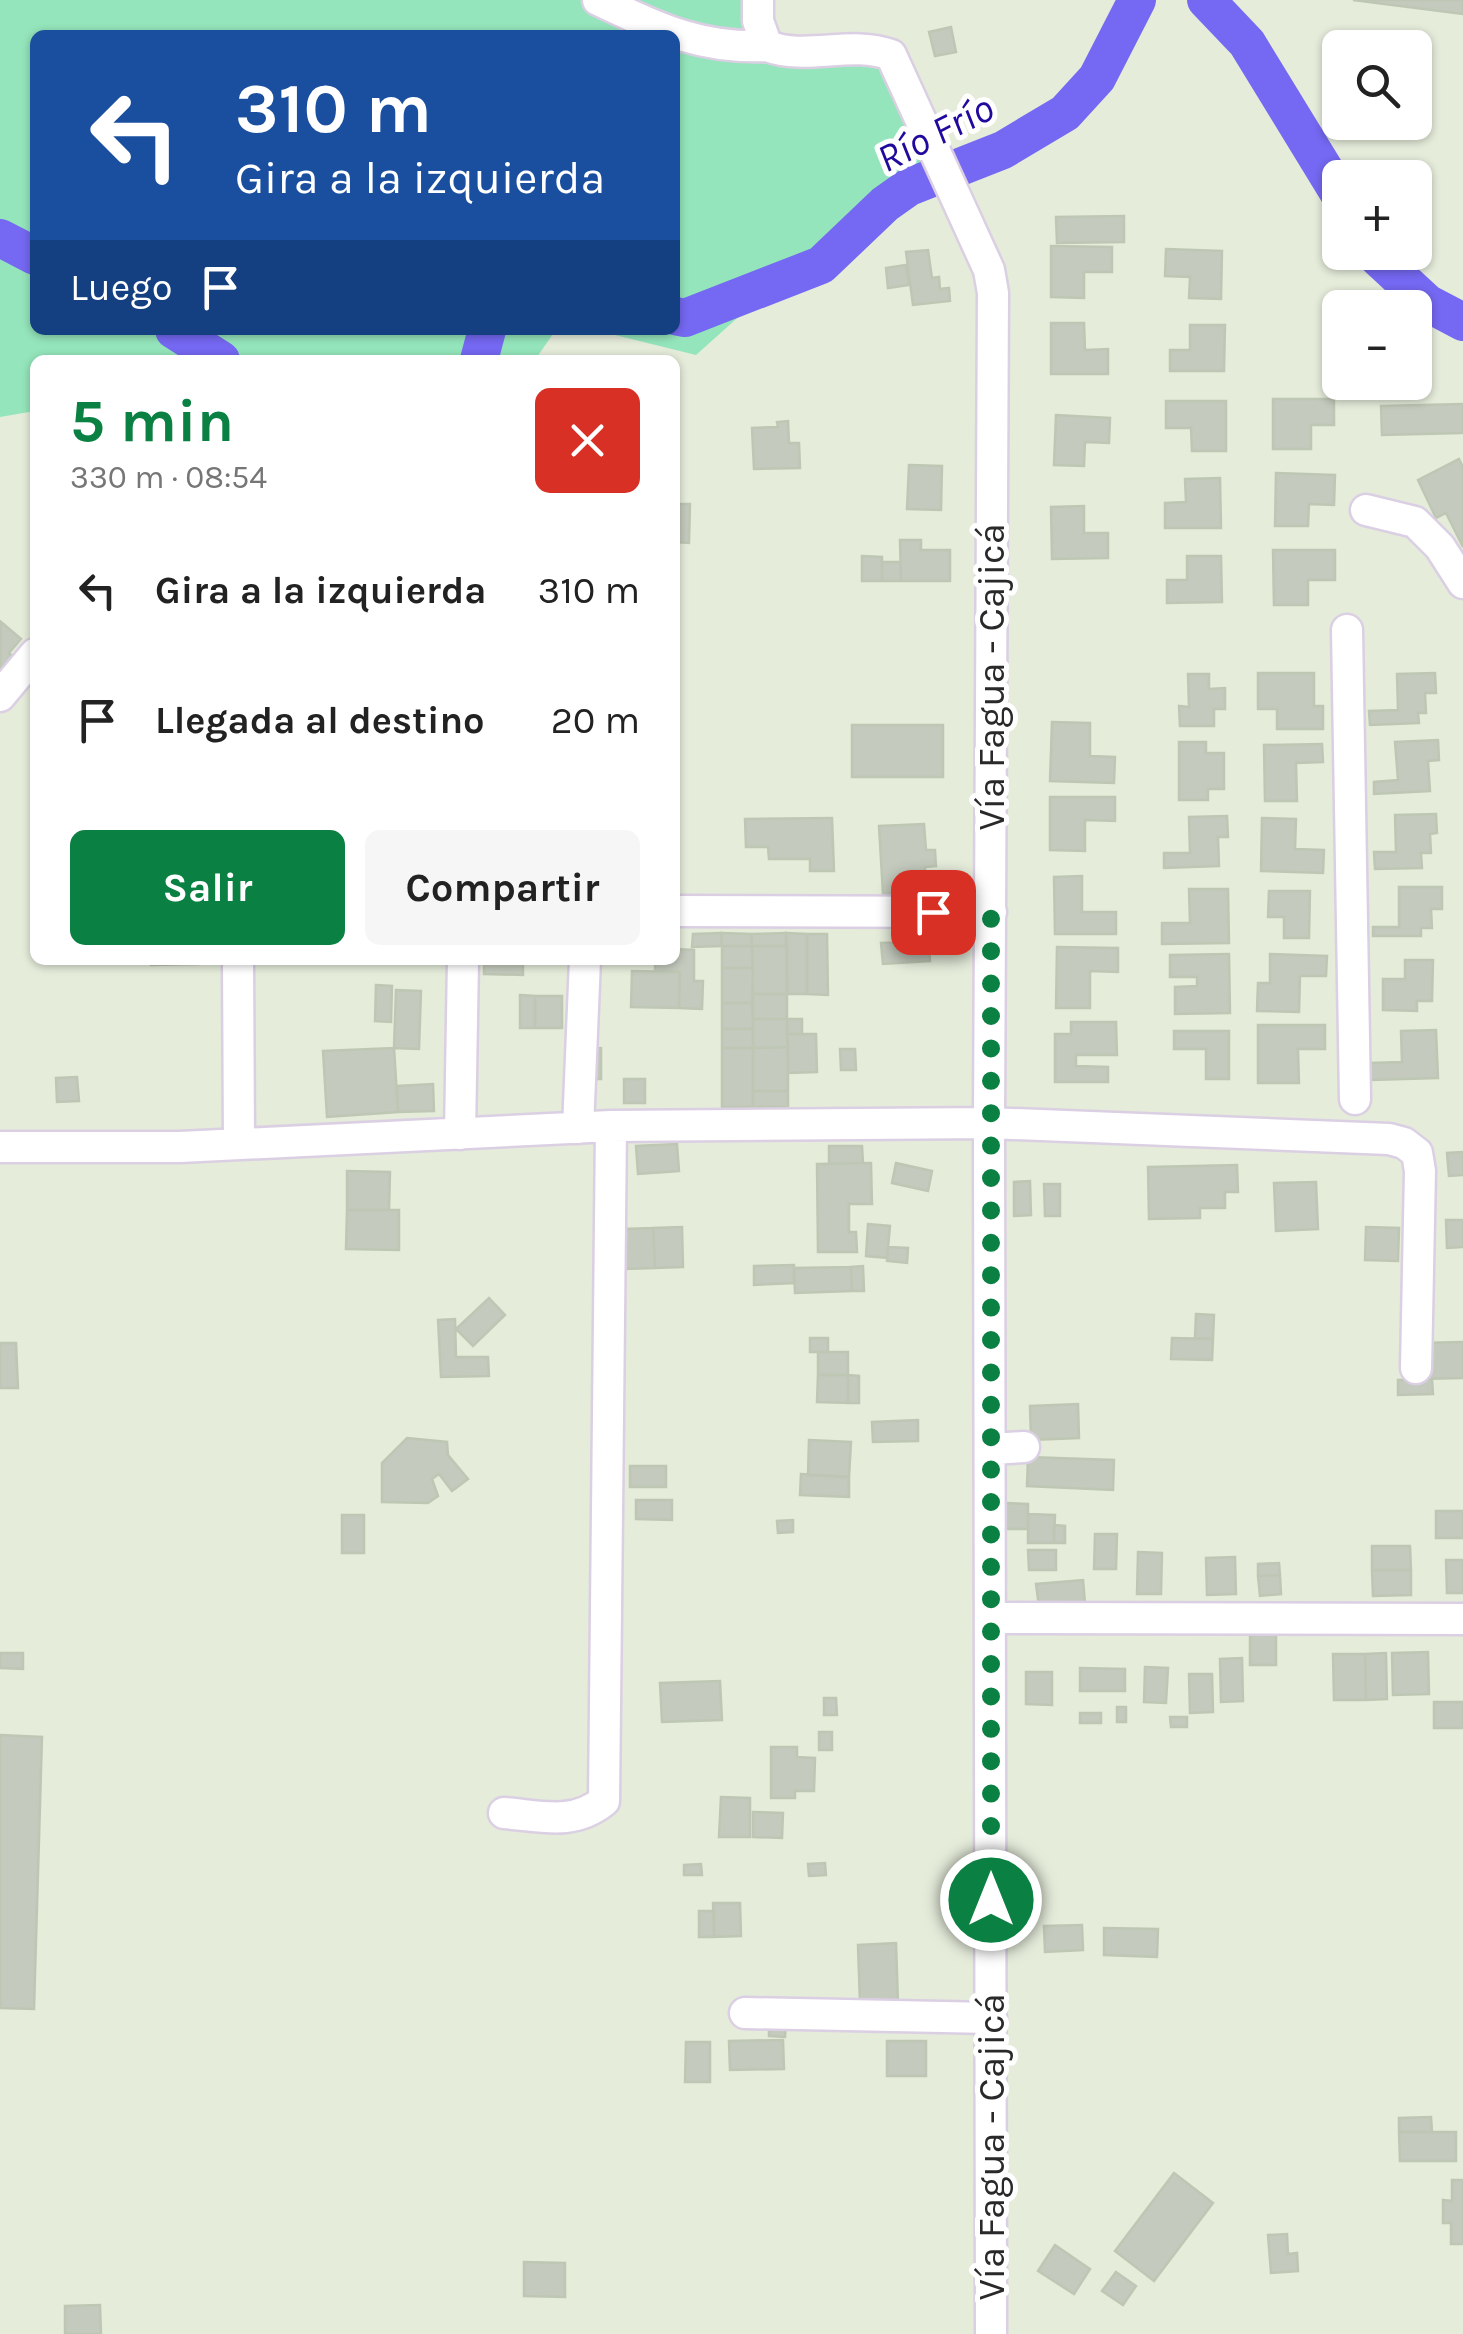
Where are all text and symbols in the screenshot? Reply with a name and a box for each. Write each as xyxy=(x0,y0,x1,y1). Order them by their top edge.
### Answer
map controls xyxy=(1322,30,1432,400)
button: search xyxy=(1322,30,1432,140)
text: 310 m xyxy=(235,68,432,150)
icon: left xyxy=(70,70,200,200)
water label: Río Frío xyxy=(869,84,1001,182)
text: Gira a la izquierda xyxy=(235,152,605,204)
button: + xyxy=(1322,160,1432,270)
icon: arrive xyxy=(193,260,248,315)
text: Luego xyxy=(70,265,173,310)
button: − xyxy=(1322,290,1432,400)
text: 5 min xyxy=(70,386,234,456)
button: close xyxy=(535,388,640,493)
text: 330 m · 08:54 xyxy=(70,459,267,496)
street label: Vía Fagua - Cajicá xyxy=(969,523,1014,831)
icon: left xyxy=(70,563,125,618)
text: Gira a la izquierda xyxy=(155,568,487,613)
text: 310 m xyxy=(538,568,640,613)
icon: arrive xyxy=(70,693,125,748)
text: Llegada al destino xyxy=(155,698,485,743)
text: 20 m xyxy=(551,698,640,743)
button: Salir xyxy=(70,830,345,945)
button: Compartir xyxy=(365,830,640,945)
pin xyxy=(891,870,976,955)
icon: arrive xyxy=(906,885,961,940)
position arrow xyxy=(939,1848,1043,1952)
street label: Vía Fagua - Cajicá xyxy=(969,1993,1014,2301)

